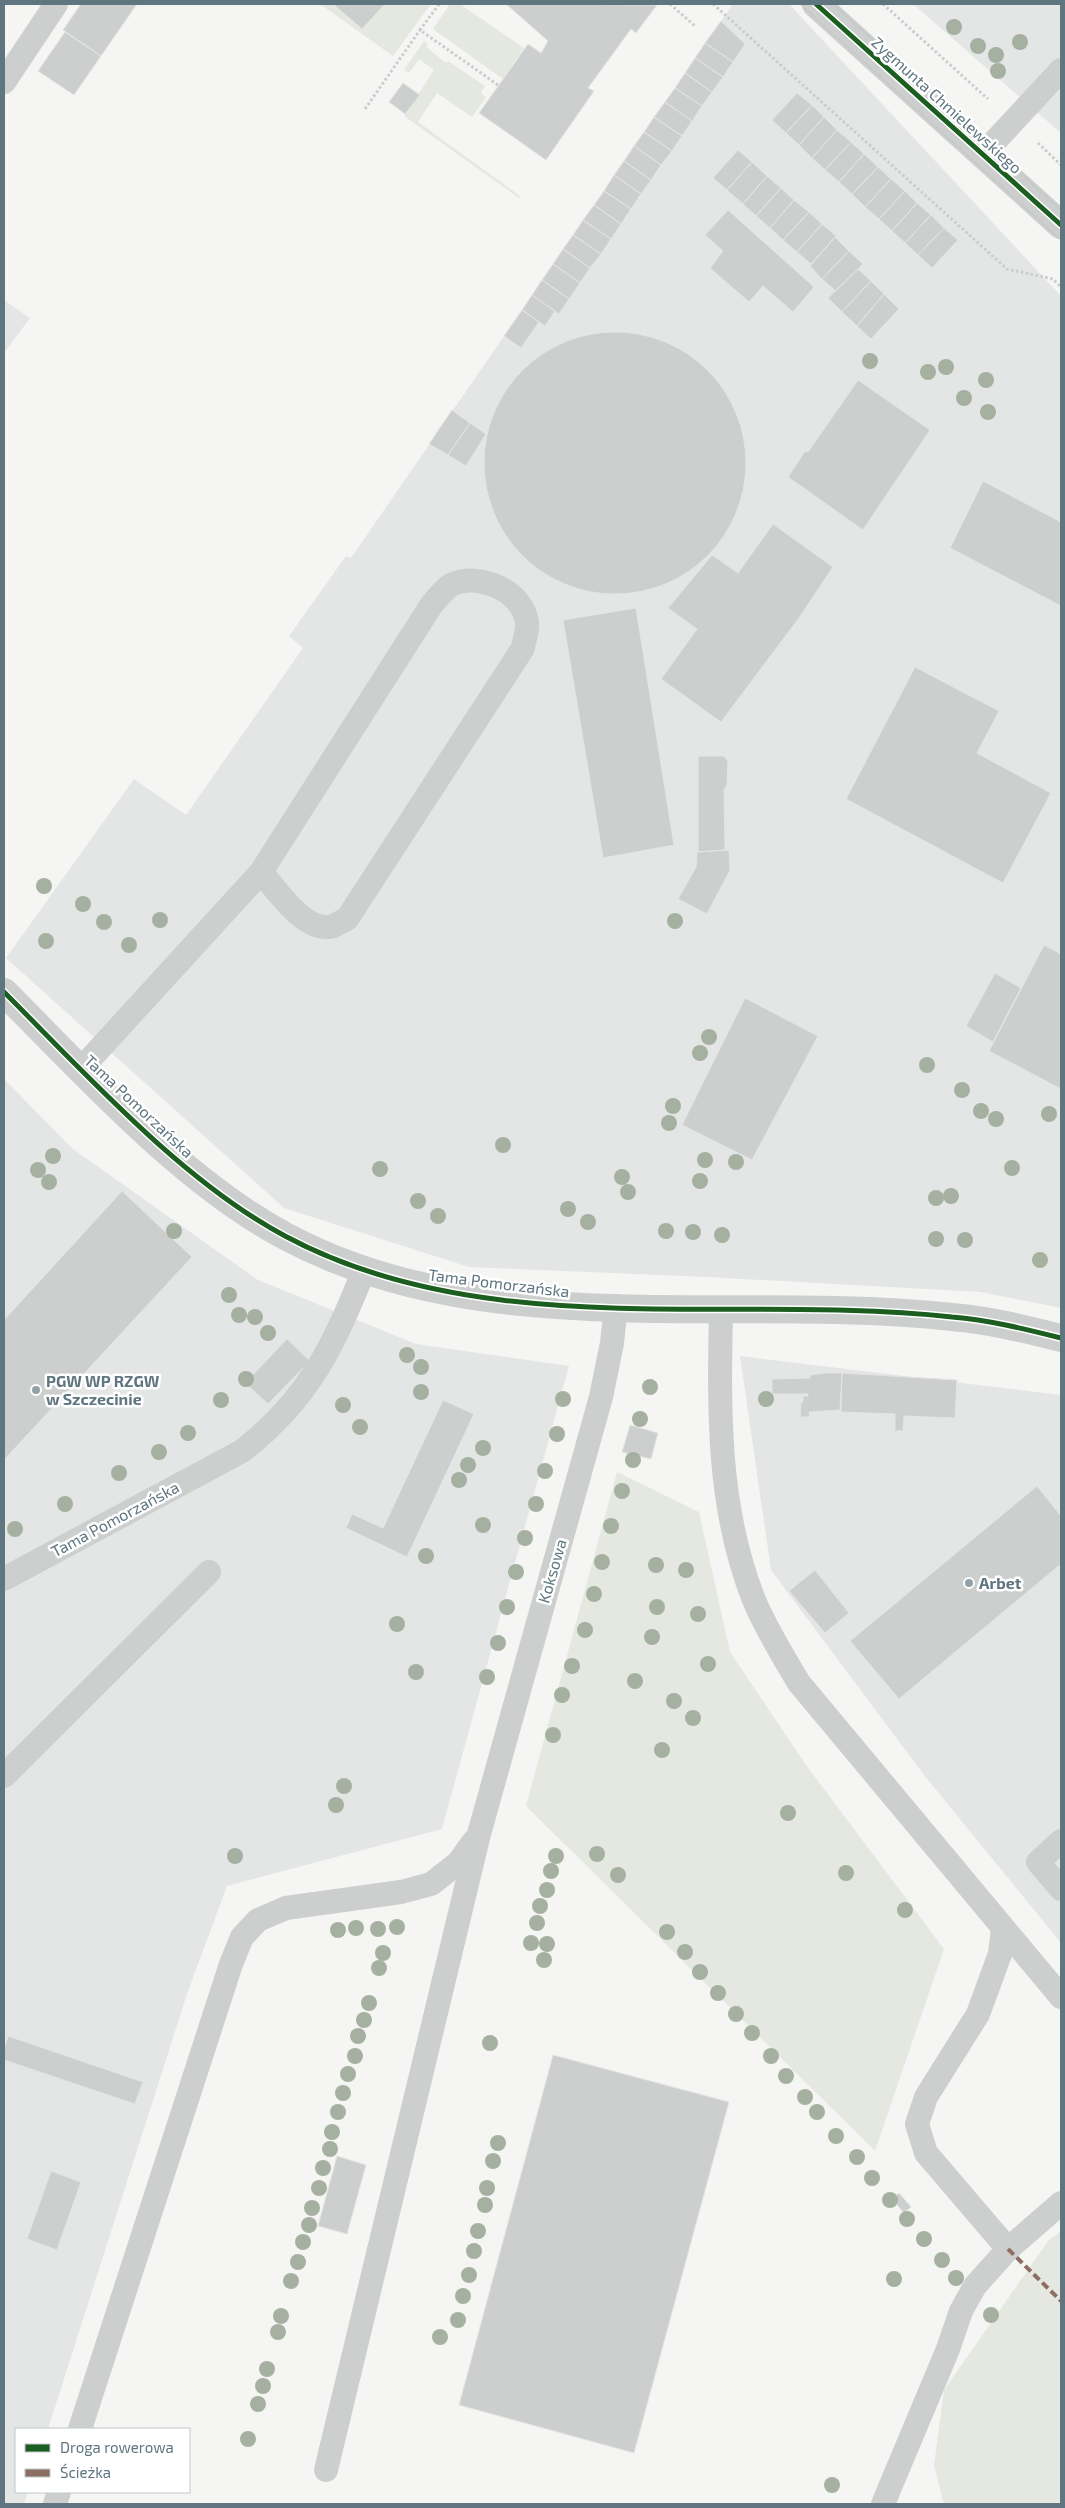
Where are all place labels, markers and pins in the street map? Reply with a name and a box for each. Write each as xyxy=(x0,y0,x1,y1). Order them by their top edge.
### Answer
place label: PGW WP RZGW w Szczecinie xyxy=(46,1371,160,1408)
marker: PGW WP RZGW w Szczecinie xyxy=(30,1384,42,1396)
place label: Arbet xyxy=(979,1573,1022,1592)
marker: Arbet xyxy=(963,1577,975,1589)

